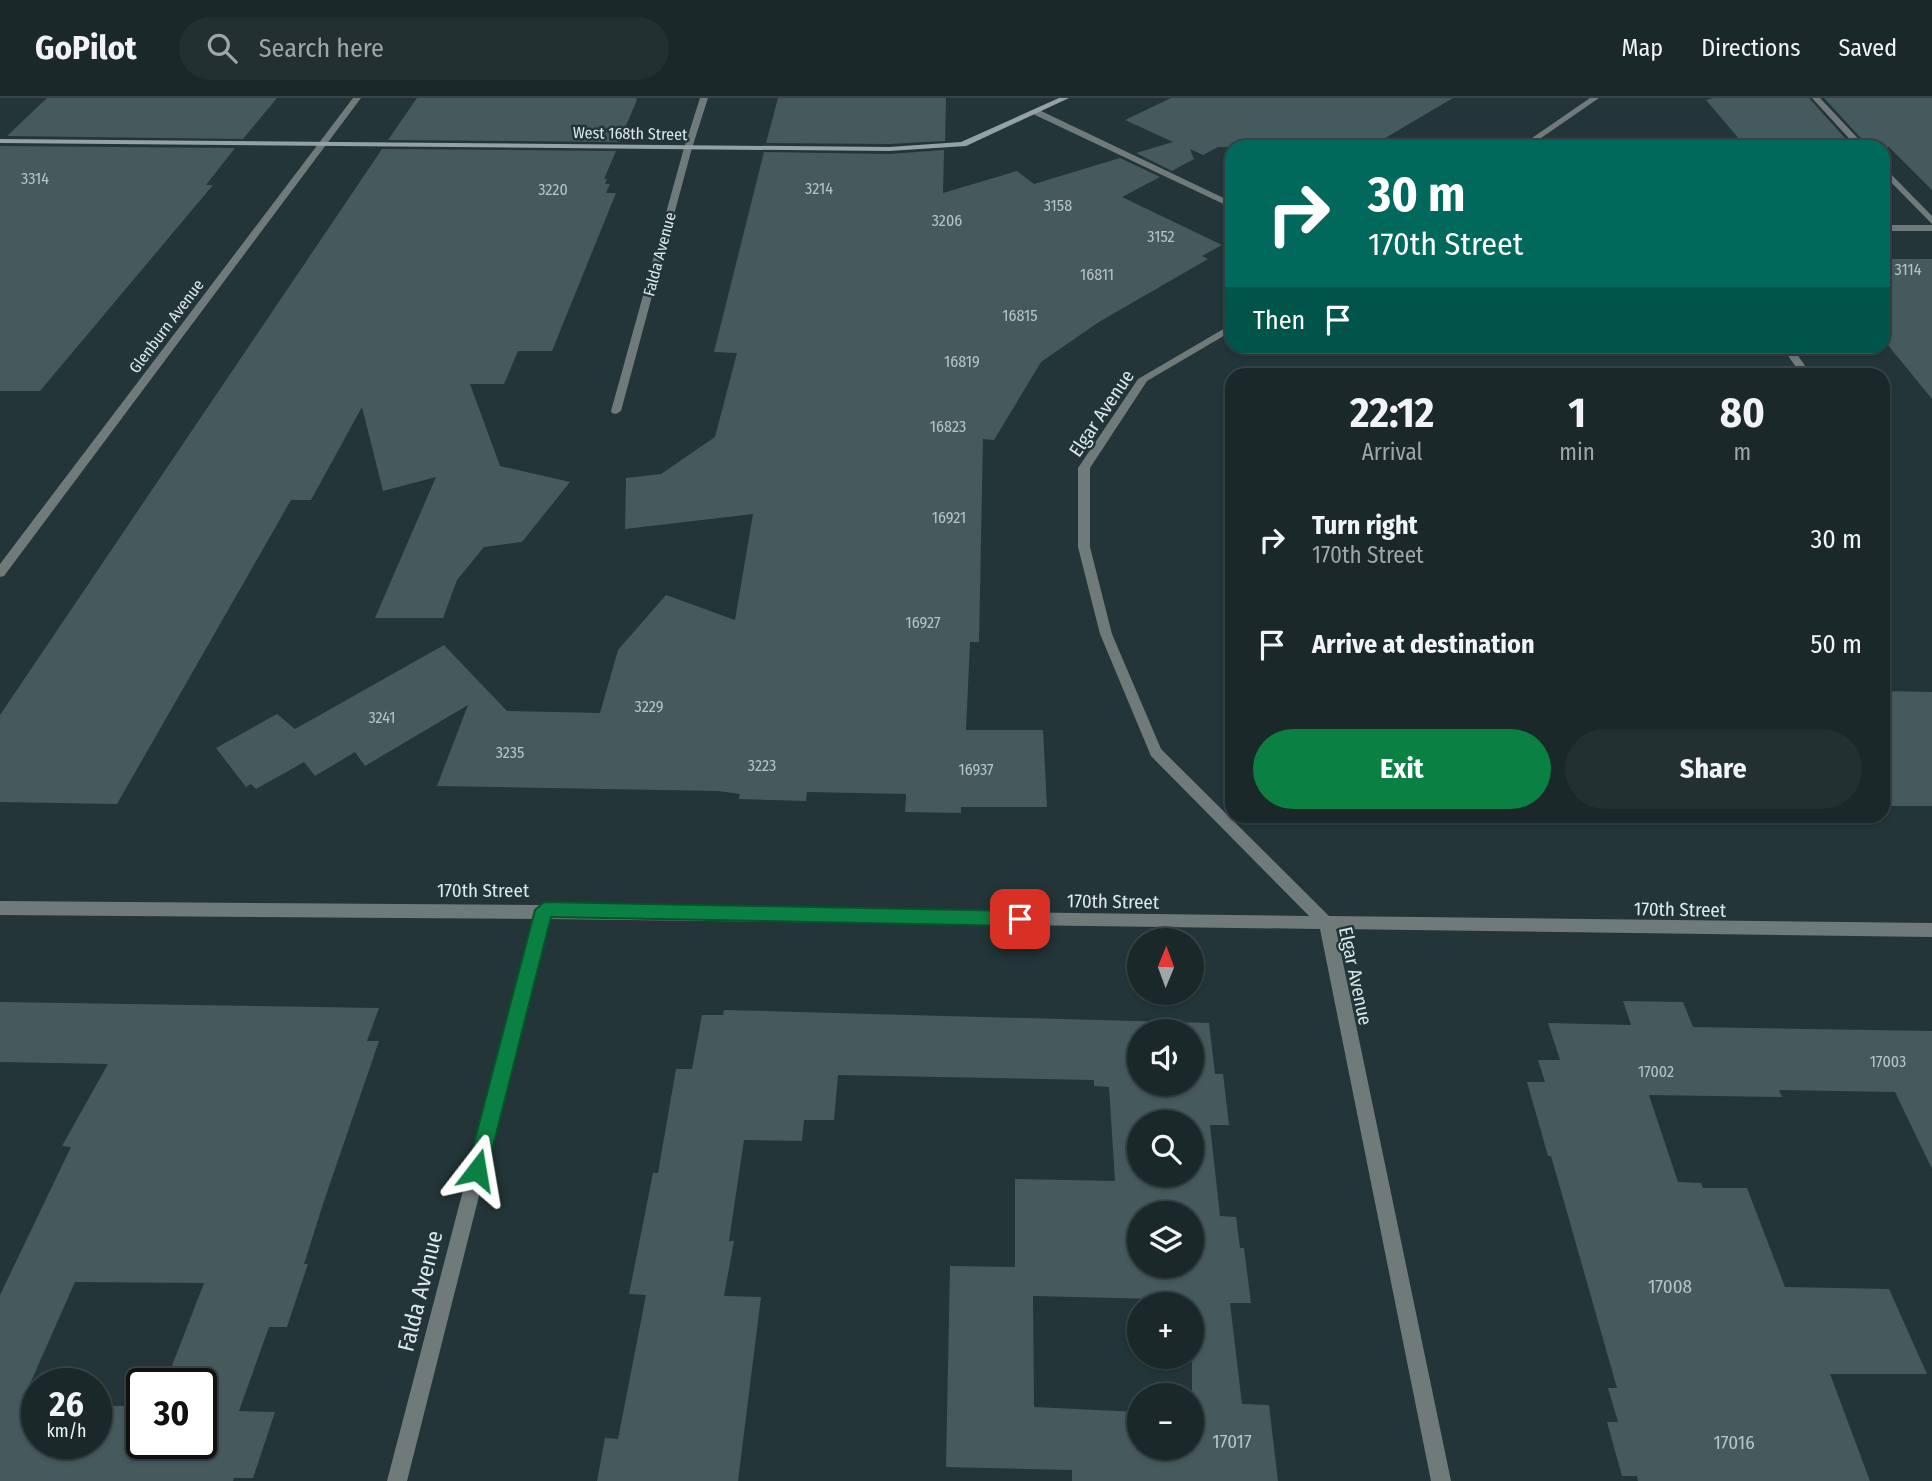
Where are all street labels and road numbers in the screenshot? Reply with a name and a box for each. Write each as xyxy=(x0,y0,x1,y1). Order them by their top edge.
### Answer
street label: West 168th Street xyxy=(573,123,688,144)
street label: Falda Avenue xyxy=(639,210,680,298)
street label: Glenburn Avenue xyxy=(125,276,208,377)
street label: Elgar Avenue xyxy=(1064,365,1139,461)
street label: 170th Street xyxy=(437,879,530,902)
street label: 170th Street xyxy=(1067,889,1160,914)
street label: 170th Street xyxy=(1634,897,1727,922)
street label: Elgar Avenue xyxy=(1334,925,1377,1027)
street label: Falda Avenue xyxy=(391,1228,449,1354)

